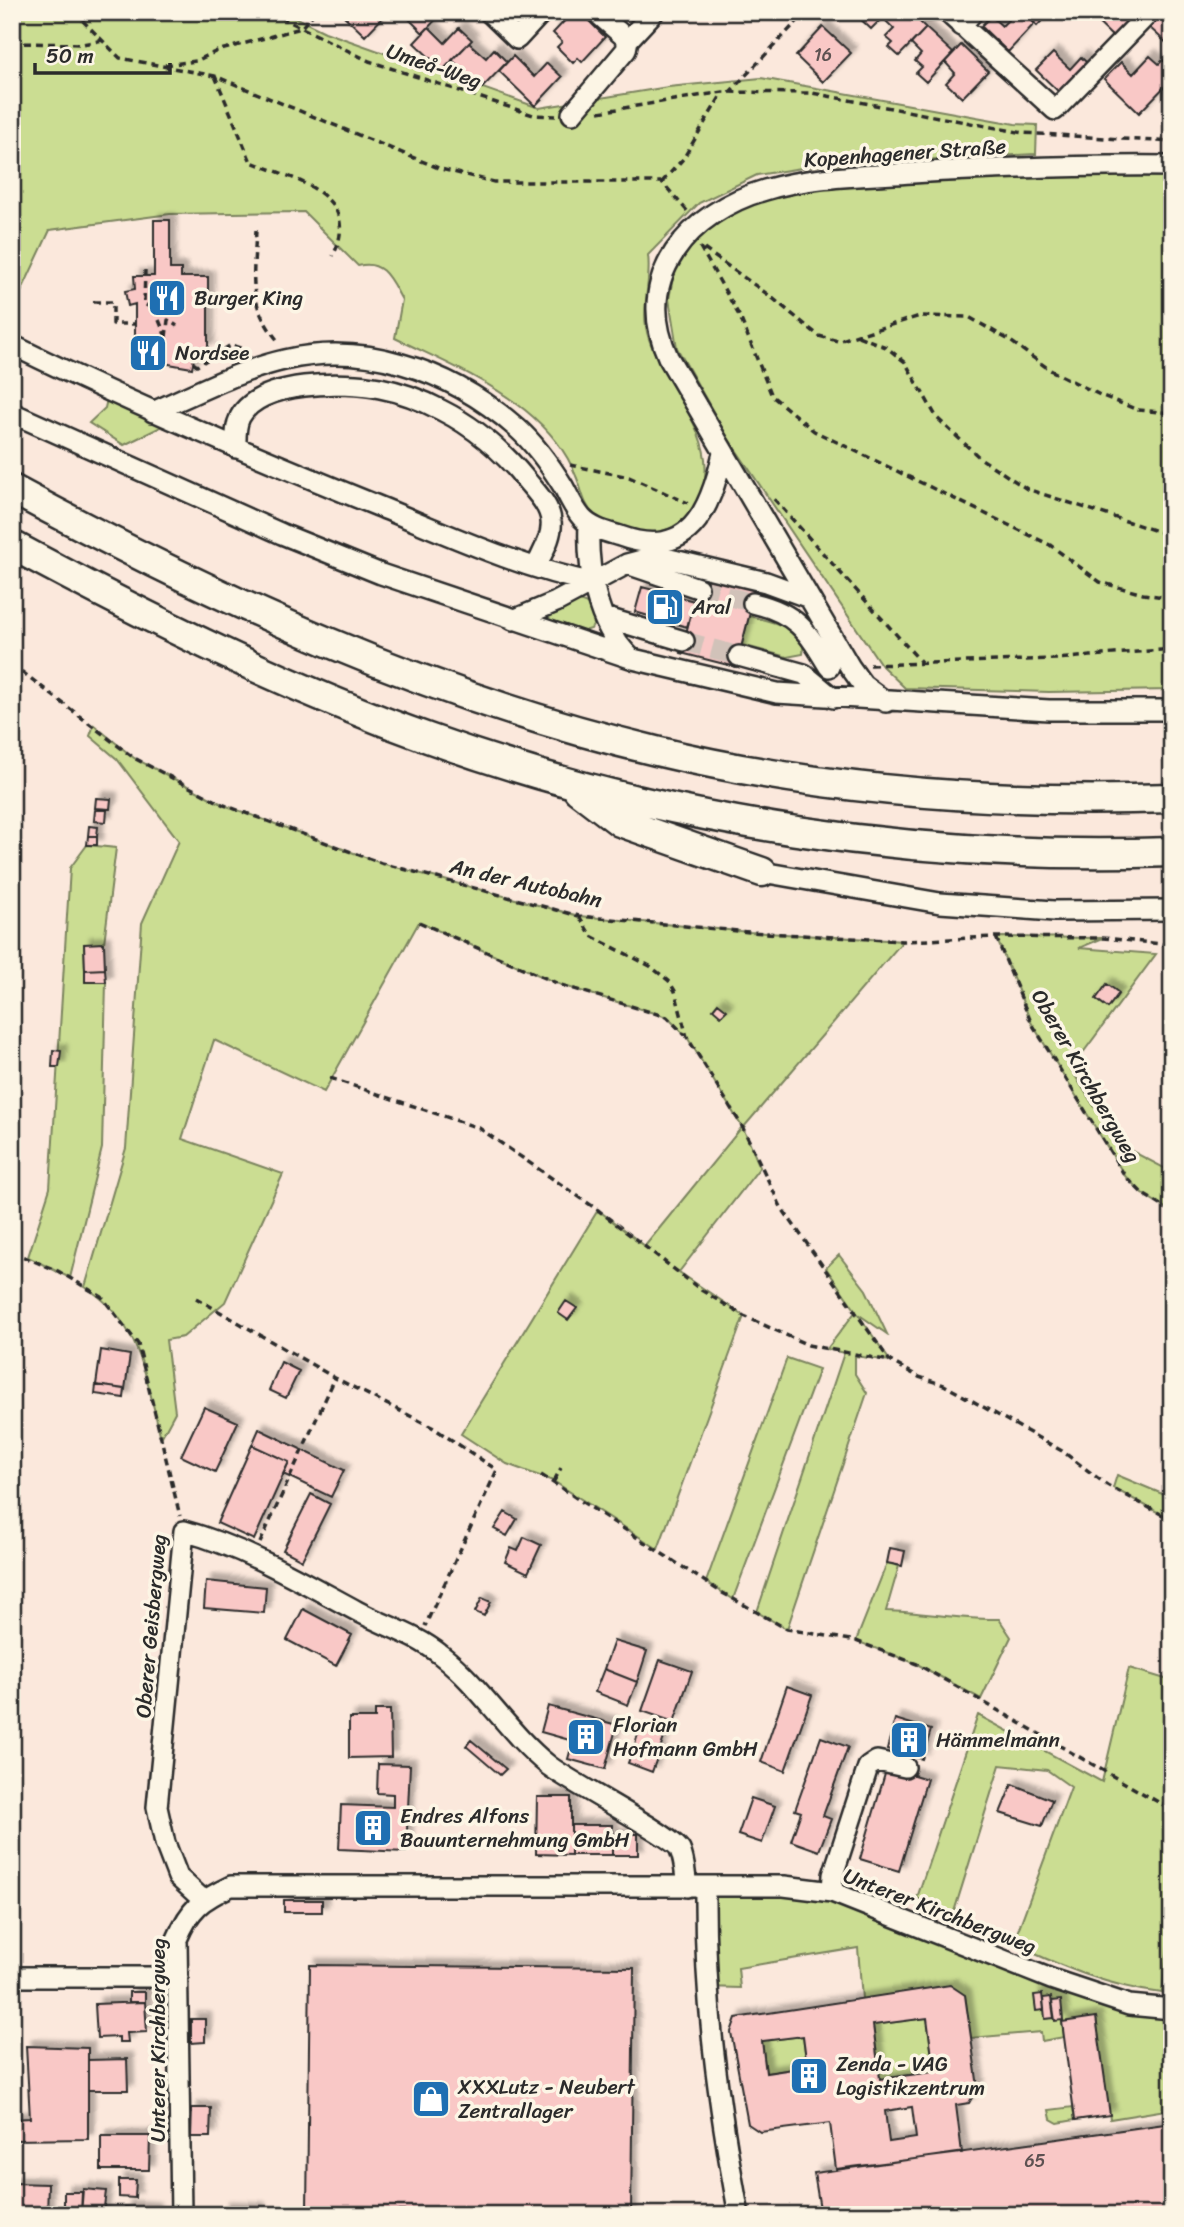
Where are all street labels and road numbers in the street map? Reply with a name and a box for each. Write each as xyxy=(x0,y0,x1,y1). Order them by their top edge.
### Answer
street label: Umeå-Weg xyxy=(381,32,487,100)
street label: Kopenhagener Straße xyxy=(803,127,1008,179)
street label: An der Autobahn xyxy=(445,847,606,919)
street label: Oberer Kirchbergweg xyxy=(1021,982,1152,1170)
street label: Oberer Geisbergweg xyxy=(124,1532,178,1720)
street label: Unterer Kirchbergweg xyxy=(838,1857,1042,1965)
street label: Unterer Kirchbergweg xyxy=(139,1938,177,2142)

